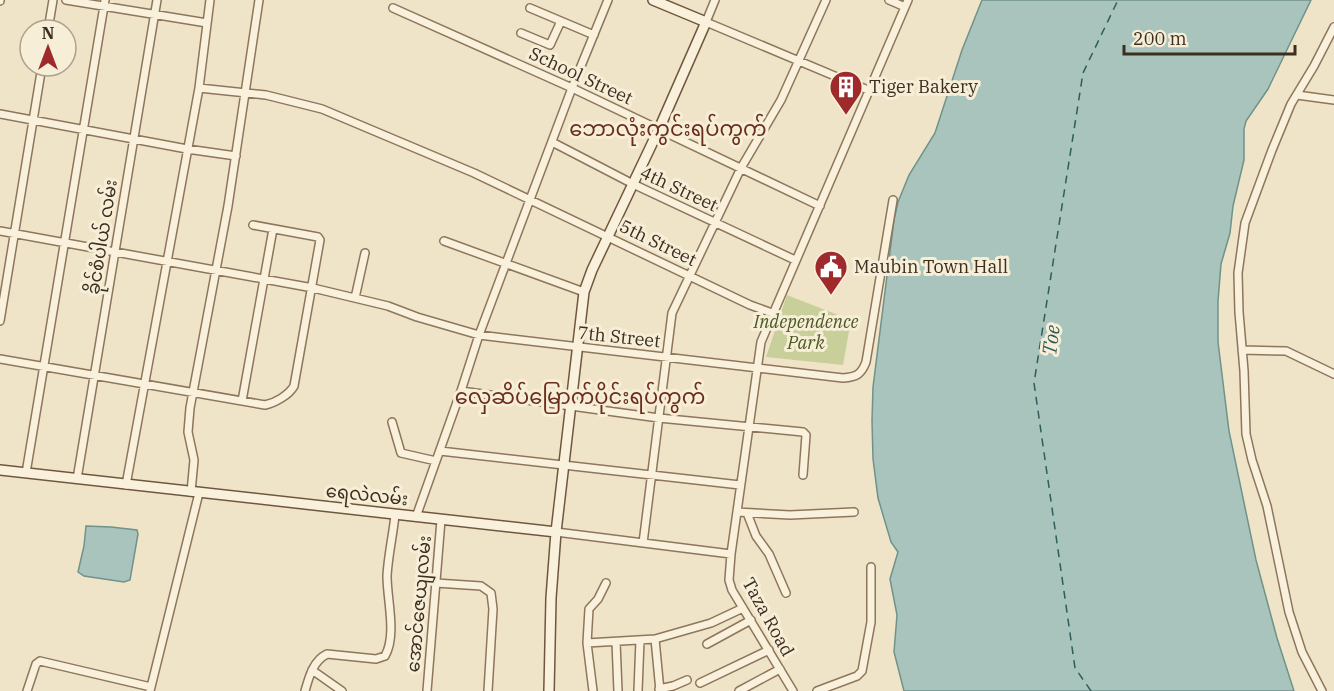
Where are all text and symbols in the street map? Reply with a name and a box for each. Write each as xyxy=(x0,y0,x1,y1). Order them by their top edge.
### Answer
north arrow xyxy=(18,18,78,78)
scale bar xyxy=(1124,18,1295,56)
text: N xyxy=(42,23,54,43)
text: 200 m xyxy=(1133,27,1187,50)
street label: School Street xyxy=(526,42,637,110)
building icon: Tiger Bakery xyxy=(828,69,864,116)
place label: Tiger Bakery xyxy=(869,75,978,98)
district label: ဘောလုံးကွင်းရပ်ကွက် xyxy=(569,113,767,146)
street label: 4th Street xyxy=(637,161,722,217)
street label: ခိုင်စံပါယ် လမ်း xyxy=(79,177,126,297)
street label: 5th Street xyxy=(616,214,701,271)
public building icon: Maubin Town Hall xyxy=(813,249,849,296)
place label: Maubin Town Hall xyxy=(854,255,1008,278)
park label: Independence Park xyxy=(752,310,859,354)
street label: 7th Street xyxy=(577,321,662,352)
water label: Toe xyxy=(1035,323,1066,357)
district label: လှေဆိပ်မြောက်ပိုင်းရပ်ကွက် xyxy=(455,381,705,414)
street label: ရေလဲလမ်း xyxy=(324,478,409,514)
street label: အောင်ဇေယျလမ်း xyxy=(400,535,440,674)
street label: Taza Road xyxy=(737,573,800,660)

